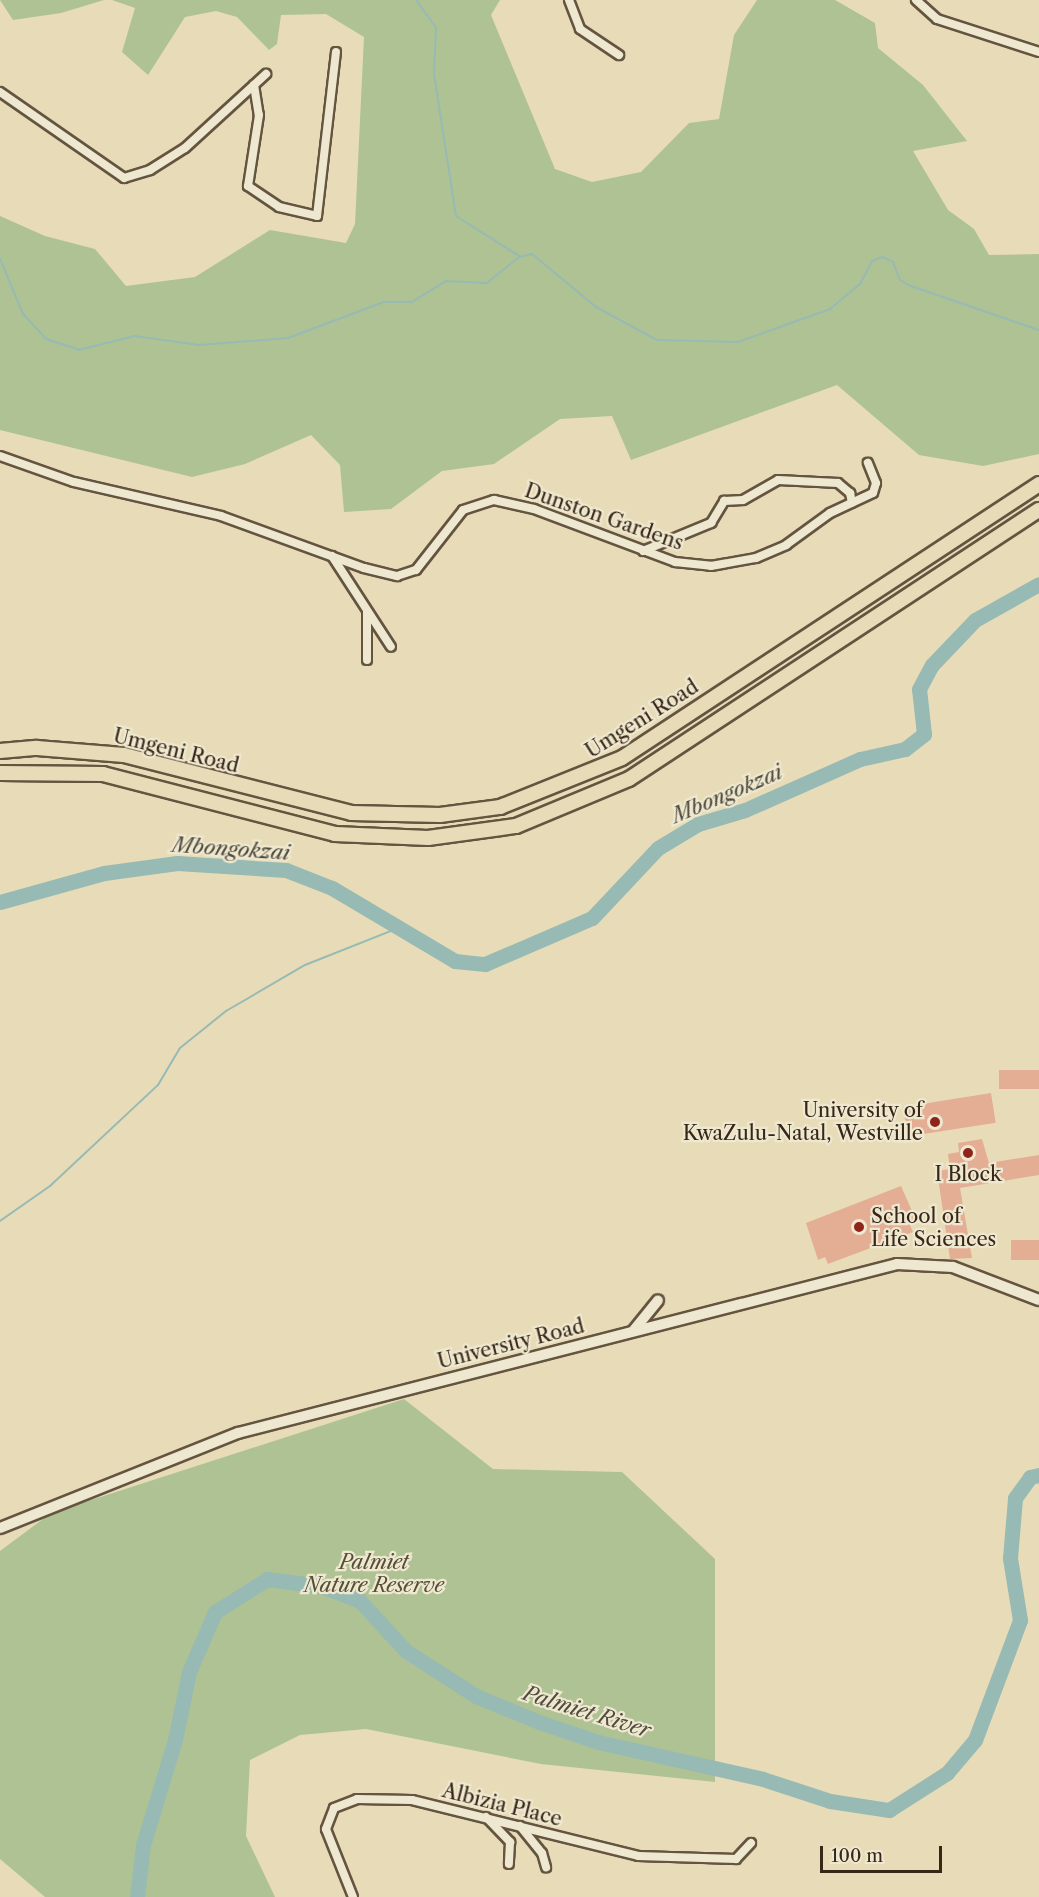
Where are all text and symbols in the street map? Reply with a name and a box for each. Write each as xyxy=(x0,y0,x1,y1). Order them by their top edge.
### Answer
street label: Dunston Gardens xyxy=(521,479,687,555)
street label: Umgeni Road xyxy=(581,675,703,763)
street label: Umgeni Road xyxy=(111,724,241,778)
water label: Mbongokzai xyxy=(668,759,786,829)
water label: Mbongokzai xyxy=(171,832,291,866)
place label: University of KwaZulu-Natal, Westville xyxy=(682,1098,923,1145)
marker: University of KwaZulu-Natal, Westville xyxy=(928,1115,942,1129)
marker: I Block xyxy=(961,1146,975,1160)
place label: I Block xyxy=(935,1162,1001,1186)
place label: School of Life Sciences xyxy=(871,1204,996,1251)
marker: School of Life Sciences xyxy=(852,1220,866,1234)
street label: University Road xyxy=(435,1314,587,1374)
park label: Palmiet Nature Reserve xyxy=(304,1550,444,1597)
water label: Palmiet River xyxy=(520,1681,654,1743)
street label: Albizia Place xyxy=(440,1779,564,1831)
scale bar xyxy=(823,1834,944,1872)
text: 100 m xyxy=(831,1845,883,1867)

